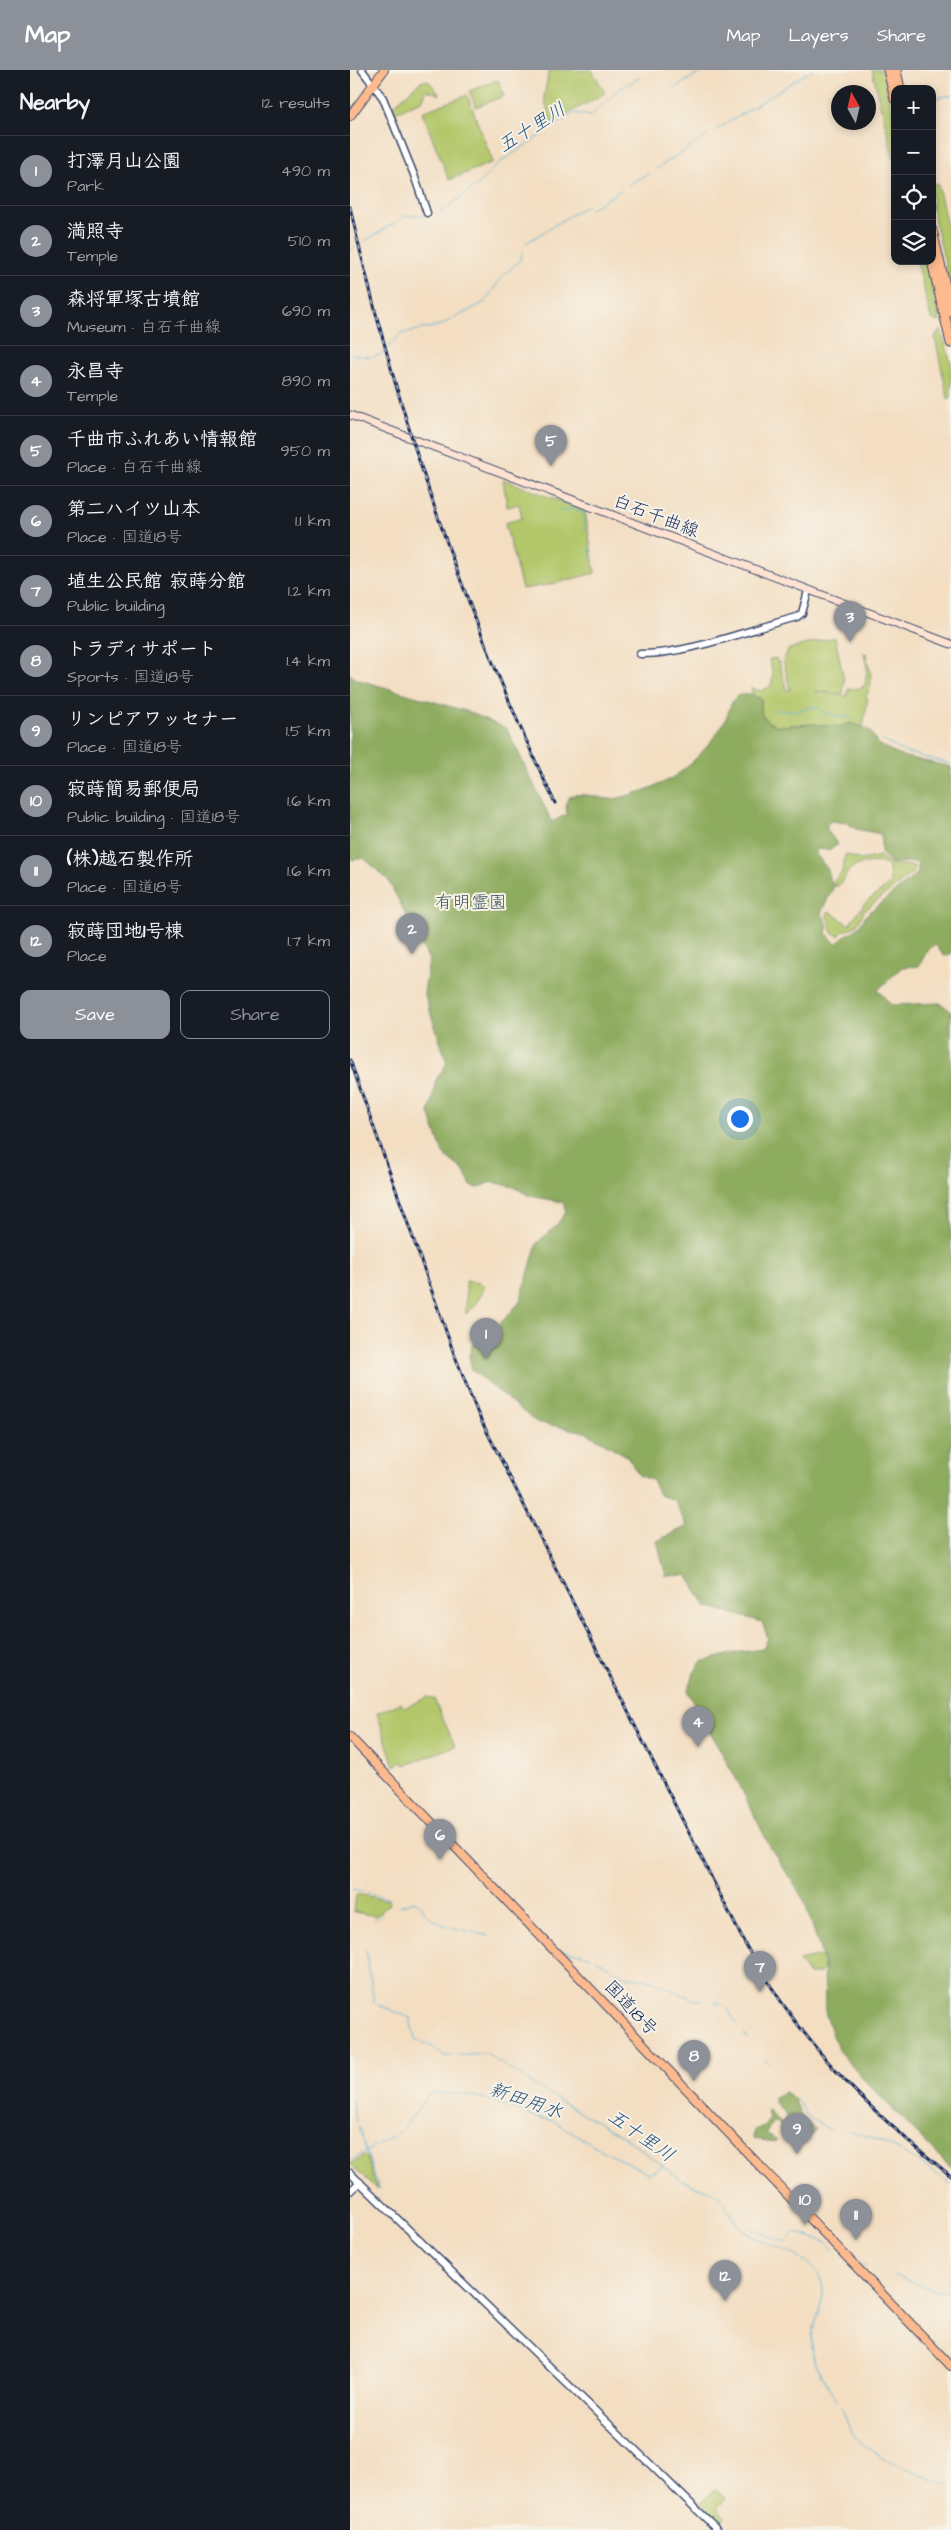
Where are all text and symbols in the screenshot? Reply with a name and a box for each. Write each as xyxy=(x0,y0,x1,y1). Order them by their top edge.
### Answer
text: Map xyxy=(25,18,70,52)
text: Map xyxy=(726,23,760,48)
text: Layers xyxy=(788,23,849,48)
text: Share xyxy=(877,23,926,48)
north arrow xyxy=(831,85,876,130)
map controls xyxy=(891,85,936,265)
button: + xyxy=(891,85,936,130)
text: Nearby xyxy=(20,88,90,117)
text: 12 results xyxy=(262,92,330,114)
water label: 五十里川 xyxy=(493,96,571,160)
button: − xyxy=(891,130,936,175)
text: 打澤月山公園 xyxy=(67,148,181,175)
text: 1 xyxy=(35,160,37,182)
text: 490 m xyxy=(281,160,330,182)
text: Park xyxy=(67,175,104,197)
button: locate xyxy=(891,175,936,220)
text: 満照寺 xyxy=(67,218,124,245)
button: layers xyxy=(891,220,936,265)
text: 2 xyxy=(31,230,41,252)
text: 510 m xyxy=(288,230,330,252)
text: Temple xyxy=(67,245,118,267)
text: 森将軍塚古墳館 xyxy=(67,286,200,313)
text: 3 xyxy=(32,300,40,322)
text: 690 m xyxy=(282,300,330,322)
text: Museum · 白石千曲線 xyxy=(67,316,221,338)
text: 永昌寺 xyxy=(67,358,124,385)
text: 4 xyxy=(31,370,41,392)
text: 890 m xyxy=(282,370,330,392)
text: Temple xyxy=(67,385,118,407)
pin: 5 xyxy=(535,425,567,466)
text: 千曲市ふれあい情報館 xyxy=(67,426,257,453)
text: 5 xyxy=(30,440,42,462)
text: 950 m xyxy=(281,440,330,462)
text: Place · 白石千曲線 xyxy=(67,456,202,478)
street label: 白石千曲線 xyxy=(610,488,702,544)
text: 第二ハイツ山本 xyxy=(67,496,200,523)
text: 6 xyxy=(31,510,41,532)
text: 1.1 km xyxy=(295,510,330,532)
text: Place · 国道18号 xyxy=(67,526,182,548)
text: 埴生公民館 寂蒔分館 xyxy=(67,568,246,595)
text: 7 xyxy=(31,580,41,602)
text: 1.2 km xyxy=(288,580,330,602)
text: Public building xyxy=(67,595,165,617)
pin: 3 xyxy=(834,601,866,642)
text: トラディサポート xyxy=(67,636,217,663)
text: 8 xyxy=(31,650,41,672)
text: 1.4 km xyxy=(286,650,330,672)
text: Sports · 国道18号 xyxy=(67,666,194,688)
text: リンピアワッセナー xyxy=(67,706,238,733)
text: 9 xyxy=(31,720,41,742)
text: 1.5 km xyxy=(286,720,330,742)
text: Place · 国道18号 xyxy=(67,736,182,758)
text: 寂蒔簡易郵便局 xyxy=(67,776,200,803)
text: 10 xyxy=(30,790,42,812)
text: 1.6 km xyxy=(287,790,330,812)
text: Public building · 国道18号 xyxy=(67,806,240,828)
text: (株)越石製作所 xyxy=(67,846,193,873)
text: 11 xyxy=(34,860,38,882)
text: 1.6 km xyxy=(287,860,330,882)
text: Place · 国道18号 xyxy=(67,876,182,898)
park label: 有明霊園 xyxy=(435,890,507,915)
pin: 2 xyxy=(396,913,428,954)
text: 寂蒔団地1号棟 xyxy=(67,918,183,945)
text: 12 xyxy=(30,930,42,952)
text: 1.7 km xyxy=(287,930,330,952)
text: Place xyxy=(67,945,107,967)
button: Save xyxy=(20,990,170,1039)
button: Share xyxy=(180,990,330,1039)
your location xyxy=(727,1106,753,1132)
pin: 1 xyxy=(470,1318,502,1359)
pin: 4 xyxy=(682,1706,714,1747)
pin: 6 xyxy=(424,1819,456,1860)
pin: 7 xyxy=(744,1951,776,1992)
street label: 国道18号 xyxy=(599,1975,663,2041)
pin: 8 xyxy=(678,2040,710,2081)
water label: 新田用水 xyxy=(486,2076,566,2126)
water label: 五十里川 xyxy=(602,2103,680,2169)
pin: 9 xyxy=(781,2113,813,2154)
pin: 10 xyxy=(789,2184,821,2225)
pin: 11 xyxy=(840,2199,872,2240)
pin: 12 xyxy=(709,2260,741,2301)

